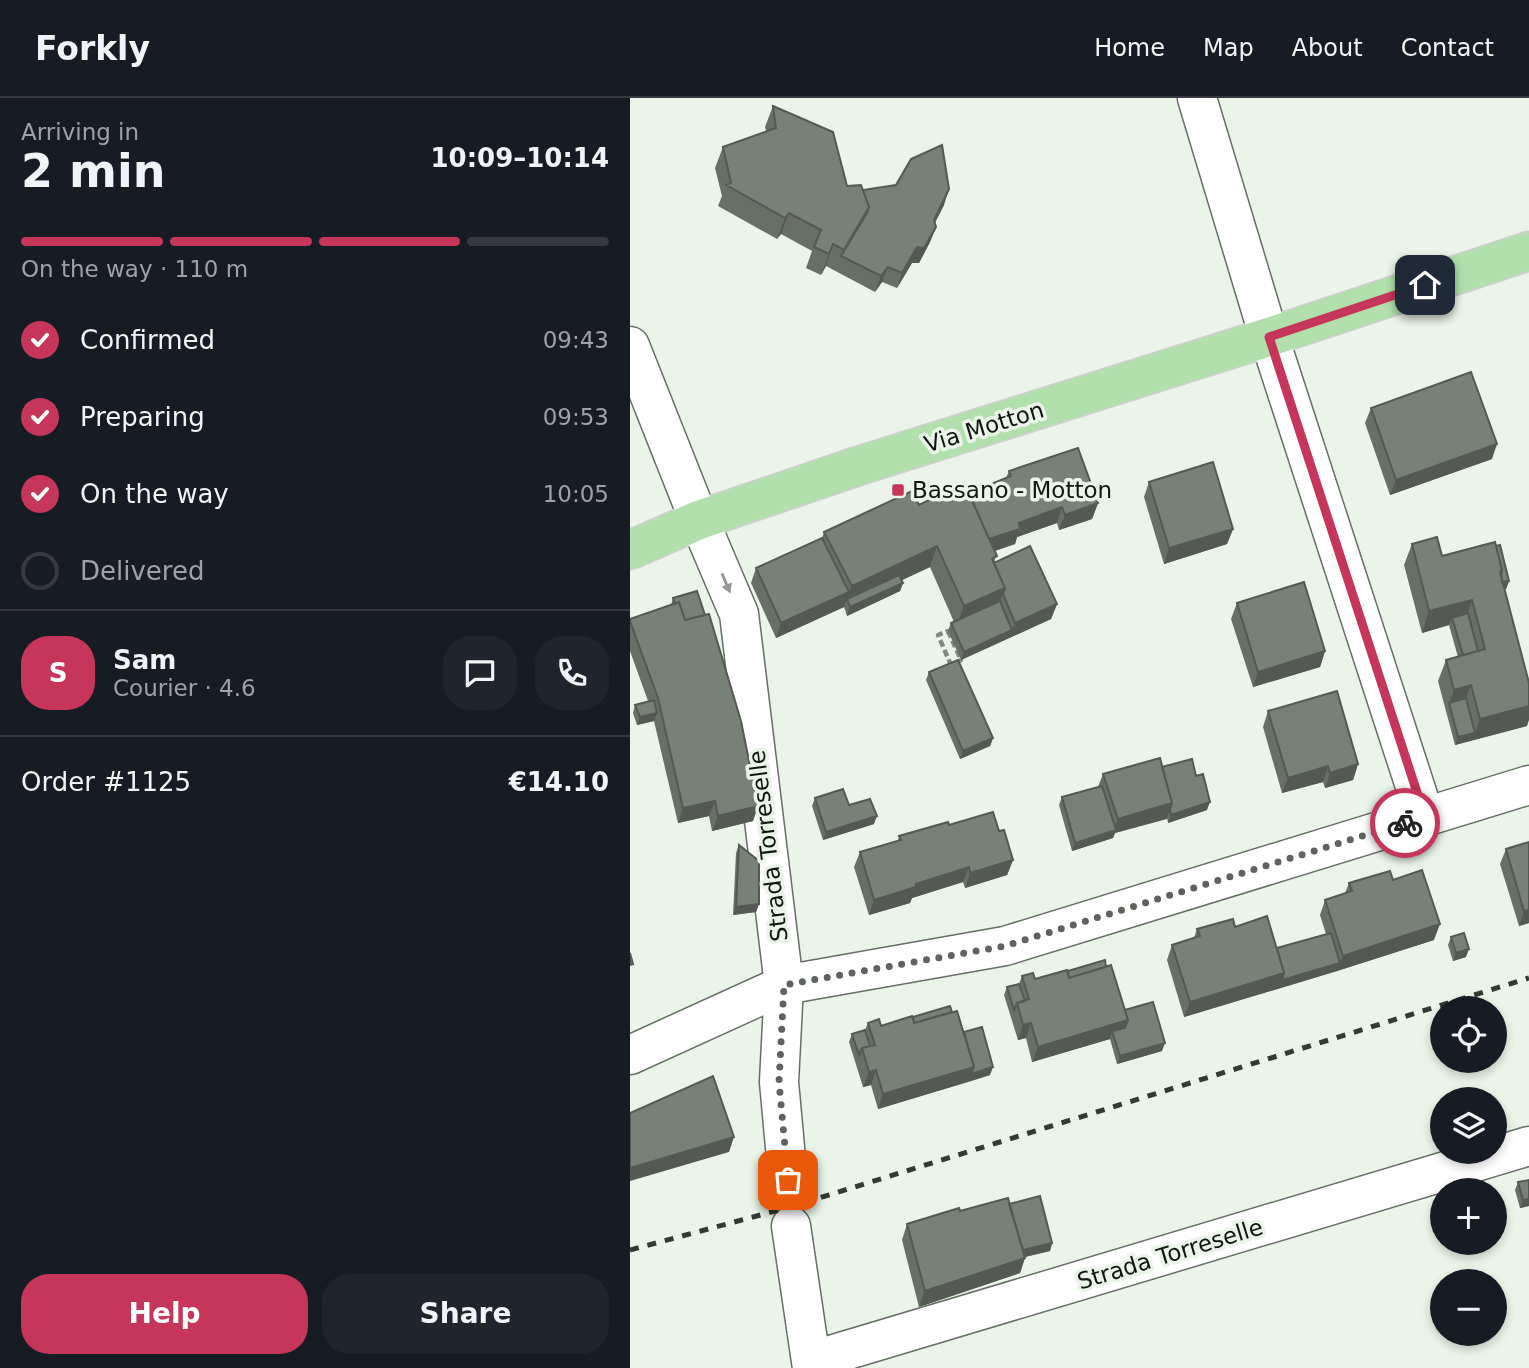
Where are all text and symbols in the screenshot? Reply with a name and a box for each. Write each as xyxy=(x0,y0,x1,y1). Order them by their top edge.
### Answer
text: Forkly xyxy=(35,29,150,68)
text: Home xyxy=(1094,34,1165,62)
text: Map xyxy=(1203,34,1254,62)
text: About xyxy=(1292,34,1363,62)
text: Contact xyxy=(1401,34,1494,62)
text: Arriving in xyxy=(21,119,139,145)
text: 10:09–10:14 xyxy=(430,143,609,173)
text: 2 min xyxy=(21,144,165,198)
pin xyxy=(1395,255,1455,315)
text: On the way · 110 m xyxy=(21,256,248,282)
icon: home xyxy=(1406,266,1444,304)
icon: check xyxy=(21,321,59,359)
text: Confirmed xyxy=(80,325,215,355)
text: 09:43 xyxy=(543,327,609,353)
street label: Via Motton xyxy=(921,396,1047,458)
icon: check xyxy=(21,398,59,436)
text: Preparing xyxy=(80,402,205,432)
text: 09:53 xyxy=(543,404,609,430)
icon: check xyxy=(21,475,59,513)
place label: Bassano - Motton xyxy=(912,477,1112,503)
text: On the way xyxy=(80,479,229,509)
text: 10:05 xyxy=(543,481,609,507)
marker: Bassano - Motton xyxy=(890,482,906,498)
text: Delivered xyxy=(80,556,204,586)
one-way arrow xyxy=(721,573,732,594)
button: chat xyxy=(443,636,517,710)
button: phone xyxy=(535,636,609,710)
text: Sam xyxy=(113,645,176,675)
text: S xyxy=(49,658,67,688)
text: Courier · 4.6 xyxy=(113,675,256,701)
street label: Strada Torreselle xyxy=(743,749,793,943)
text: Order #1125 xyxy=(21,767,191,797)
text: €14.10 xyxy=(509,767,609,797)
courier xyxy=(1370,788,1440,858)
icon: bike xyxy=(1386,804,1424,842)
map controls xyxy=(1430,996,1507,1346)
button: locate xyxy=(1430,996,1507,1073)
button: layers xyxy=(1430,1087,1507,1164)
pin xyxy=(758,1150,818,1210)
icon: bag xyxy=(769,1161,807,1199)
button: + xyxy=(1430,1178,1507,1255)
street label: Strada Torreselle xyxy=(1074,1213,1266,1295)
button: − xyxy=(1430,1269,1507,1346)
button: Help xyxy=(21,1274,308,1354)
button: Share xyxy=(322,1274,609,1354)

